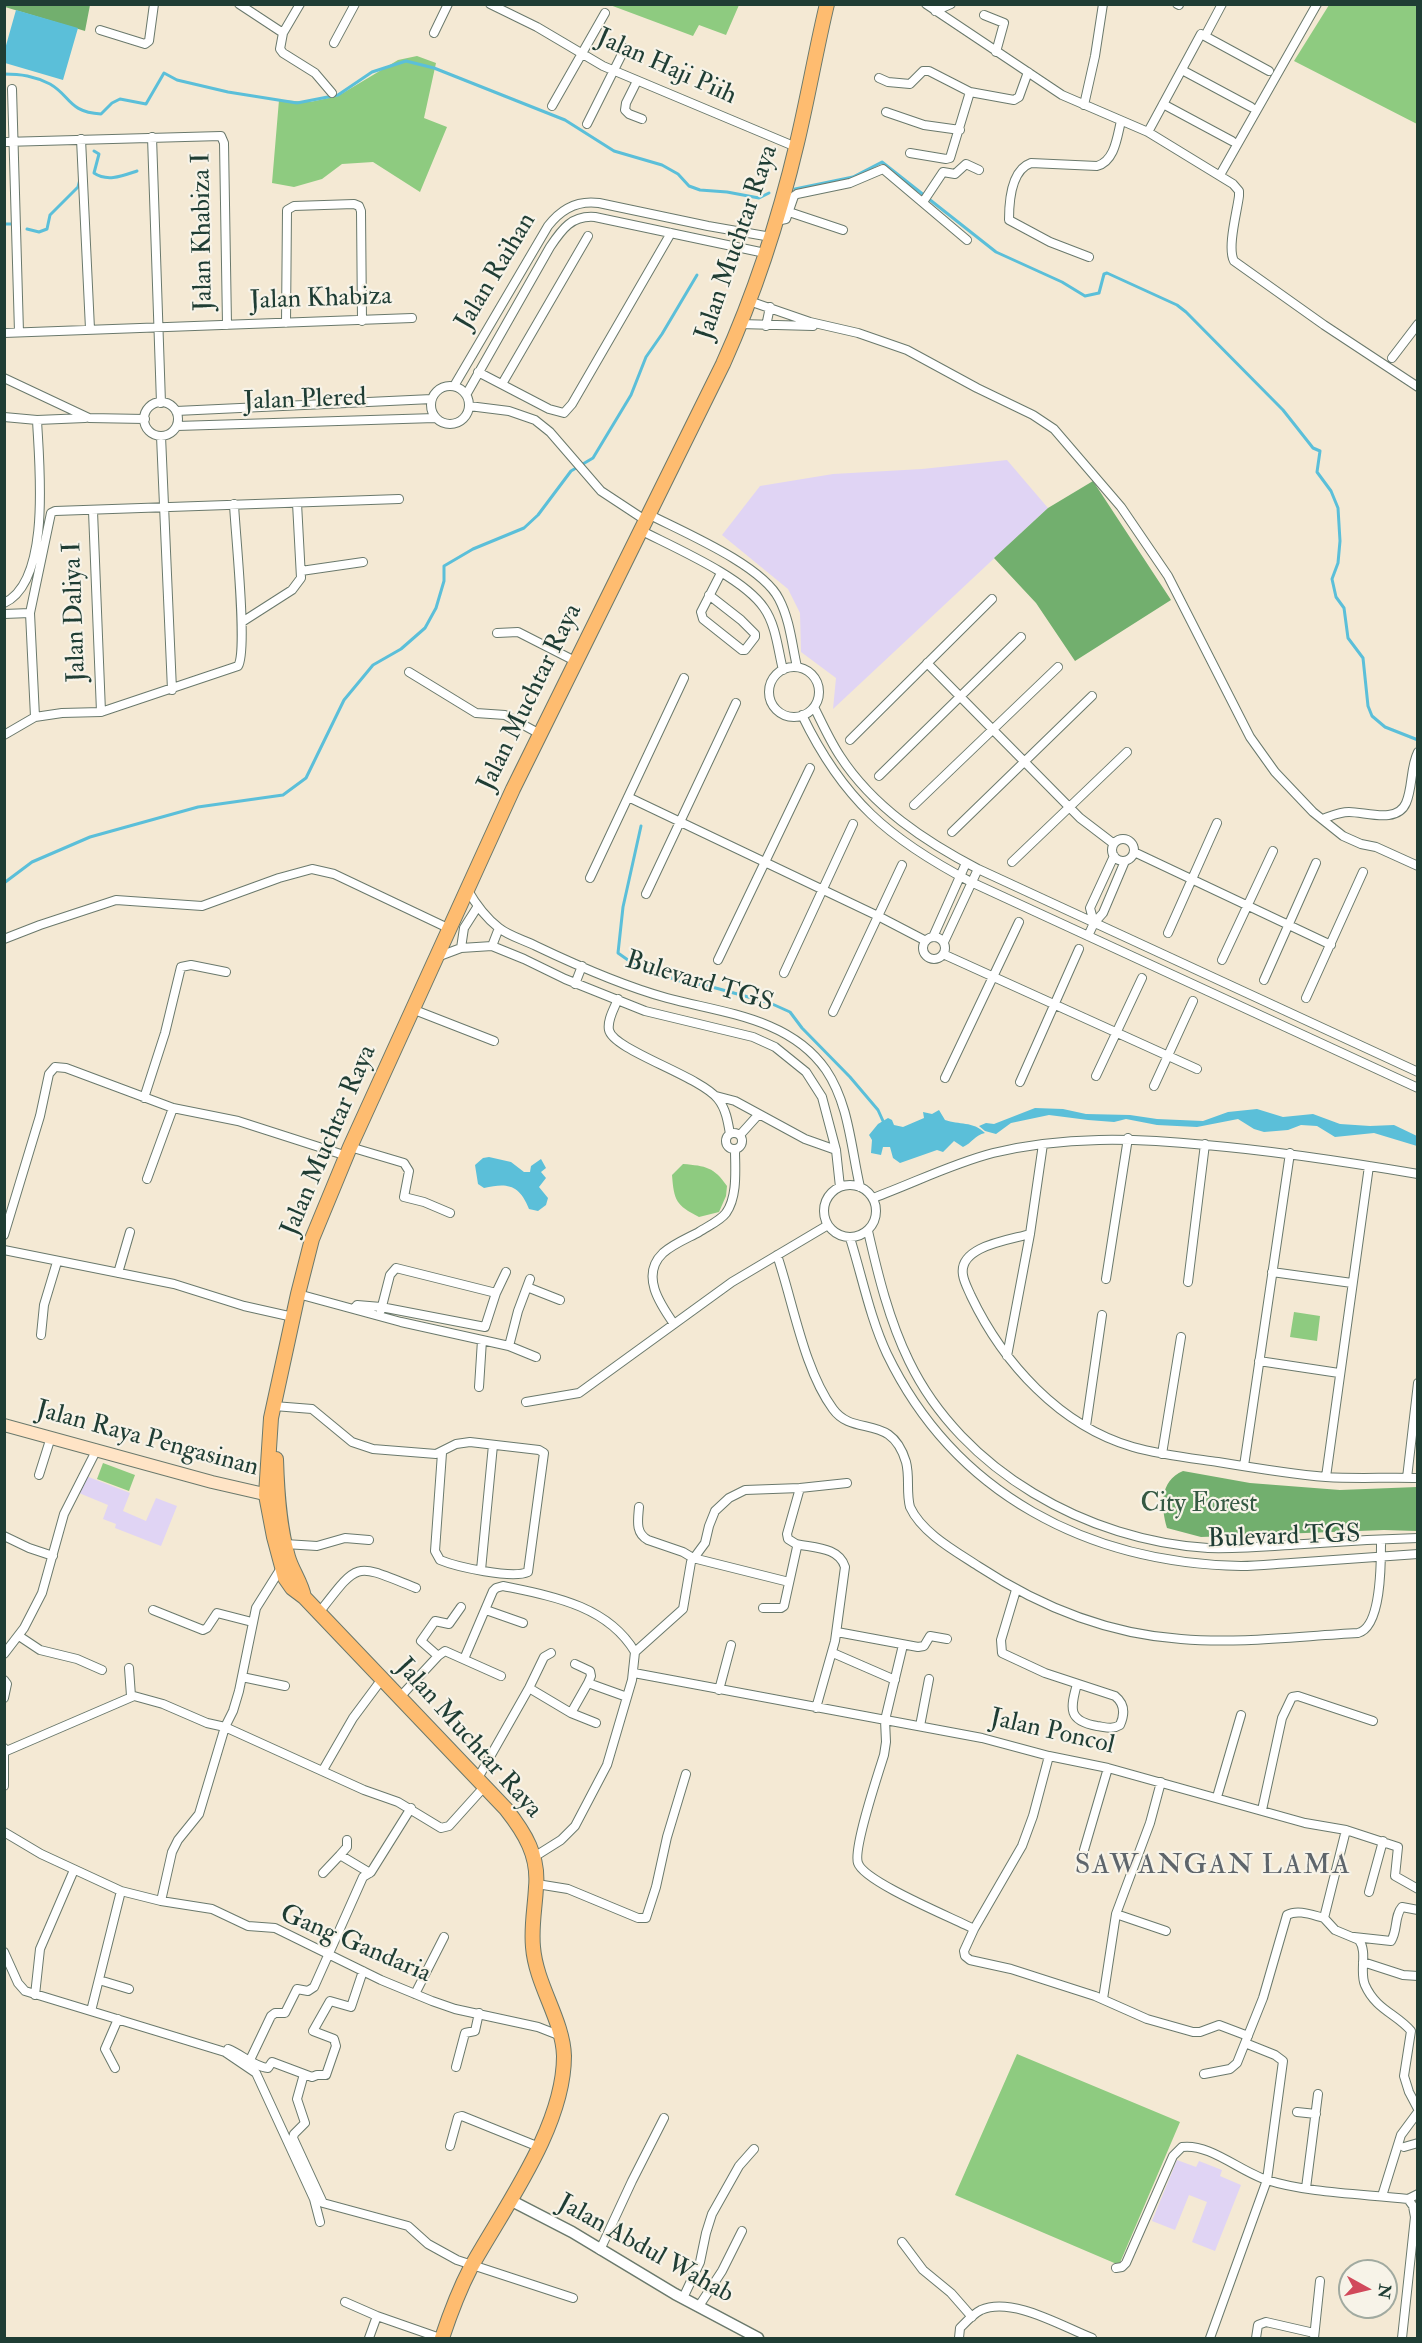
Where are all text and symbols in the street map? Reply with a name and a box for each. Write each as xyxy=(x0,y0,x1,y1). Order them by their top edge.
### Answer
street label: Jalan Haji Piih xyxy=(591,23,741,113)
street label: Jalan Muchtar Raya xyxy=(690,141,786,345)
street label: Jalan Khabiza I xyxy=(187,153,221,311)
street label: Jalan Raihan xyxy=(450,208,544,336)
street label: Jalan Khabiza xyxy=(249,282,393,318)
street label: Jalan Plered xyxy=(243,383,367,419)
street label: Jalan Daliya I xyxy=(58,541,94,683)
street label: Jalan Muchtar Raya xyxy=(472,599,590,797)
street label: Bulevard TGS xyxy=(621,946,777,1020)
street label: Jalan Muchtar Raya xyxy=(276,1041,384,1241)
street label: Jalan Raya Pengasinan xyxy=(32,1395,262,1485)
park label: City Forest xyxy=(1141,1489,1257,1521)
street label: Bulevard TGS xyxy=(1207,1520,1361,1556)
street label: Jalan Muchtar Raya xyxy=(388,1653,548,1825)
street label: Jalan Poncol xyxy=(987,1704,1117,1762)
district label: SAWANGAN LAMA xyxy=(1075,1850,1351,1884)
street label: Gang Gandaria xyxy=(275,1899,435,1991)
street label: Jalan Abdul Wahab xyxy=(552,2189,738,2311)
north arrow xyxy=(1338,2259,1398,2319)
text: N xyxy=(1373,2283,1395,2300)

